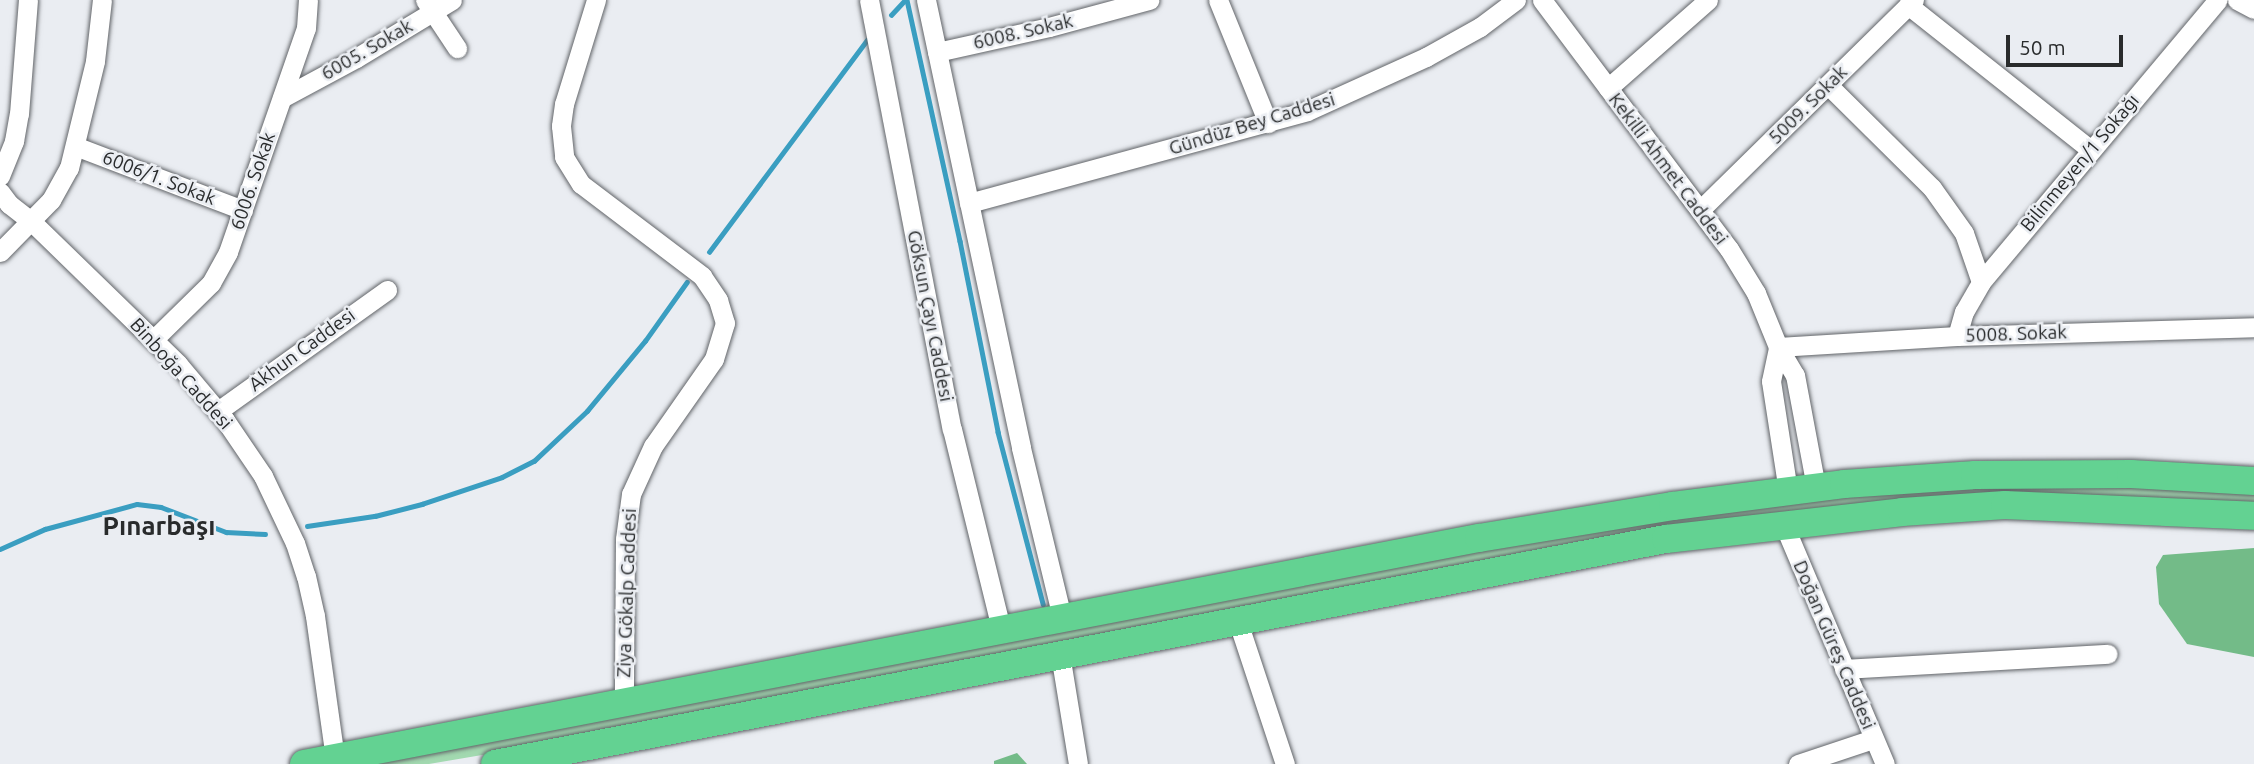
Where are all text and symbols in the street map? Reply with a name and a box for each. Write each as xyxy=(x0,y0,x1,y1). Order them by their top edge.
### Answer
street label: 6008. Sokak xyxy=(971,9,1075,55)
street label: 6005. Sokak xyxy=(317,15,417,85)
scale bar xyxy=(2009,21,2126,65)
text: 50 m xyxy=(2019,35,2066,59)
street label: 5009. Sokak xyxy=(1764,61,1852,149)
street label: Gündüz Bey Caddesi xyxy=(1166,88,1338,160)
street label: Kekilli Ahmet Caddesi xyxy=(1604,89,1732,249)
street label: Bilinmeyen/1 Sokağı xyxy=(2016,90,2144,236)
street label: 6006. Sokak xyxy=(226,129,280,233)
street label: 6006/1. Sokak xyxy=(99,146,219,210)
street label: Göksun Çayı Caddesi xyxy=(902,228,958,404)
street label: Akhun Caddesi xyxy=(244,304,360,396)
street label: Binboğa Caddesi xyxy=(125,314,237,434)
street label: 5008. Sokak xyxy=(1965,321,2067,347)
street label: Ziya Gökalp Caddesi xyxy=(613,508,641,678)
district label: Pınarbaşı xyxy=(103,510,215,542)
street label: Doğan Güreş Caddesi xyxy=(1788,557,1880,733)

